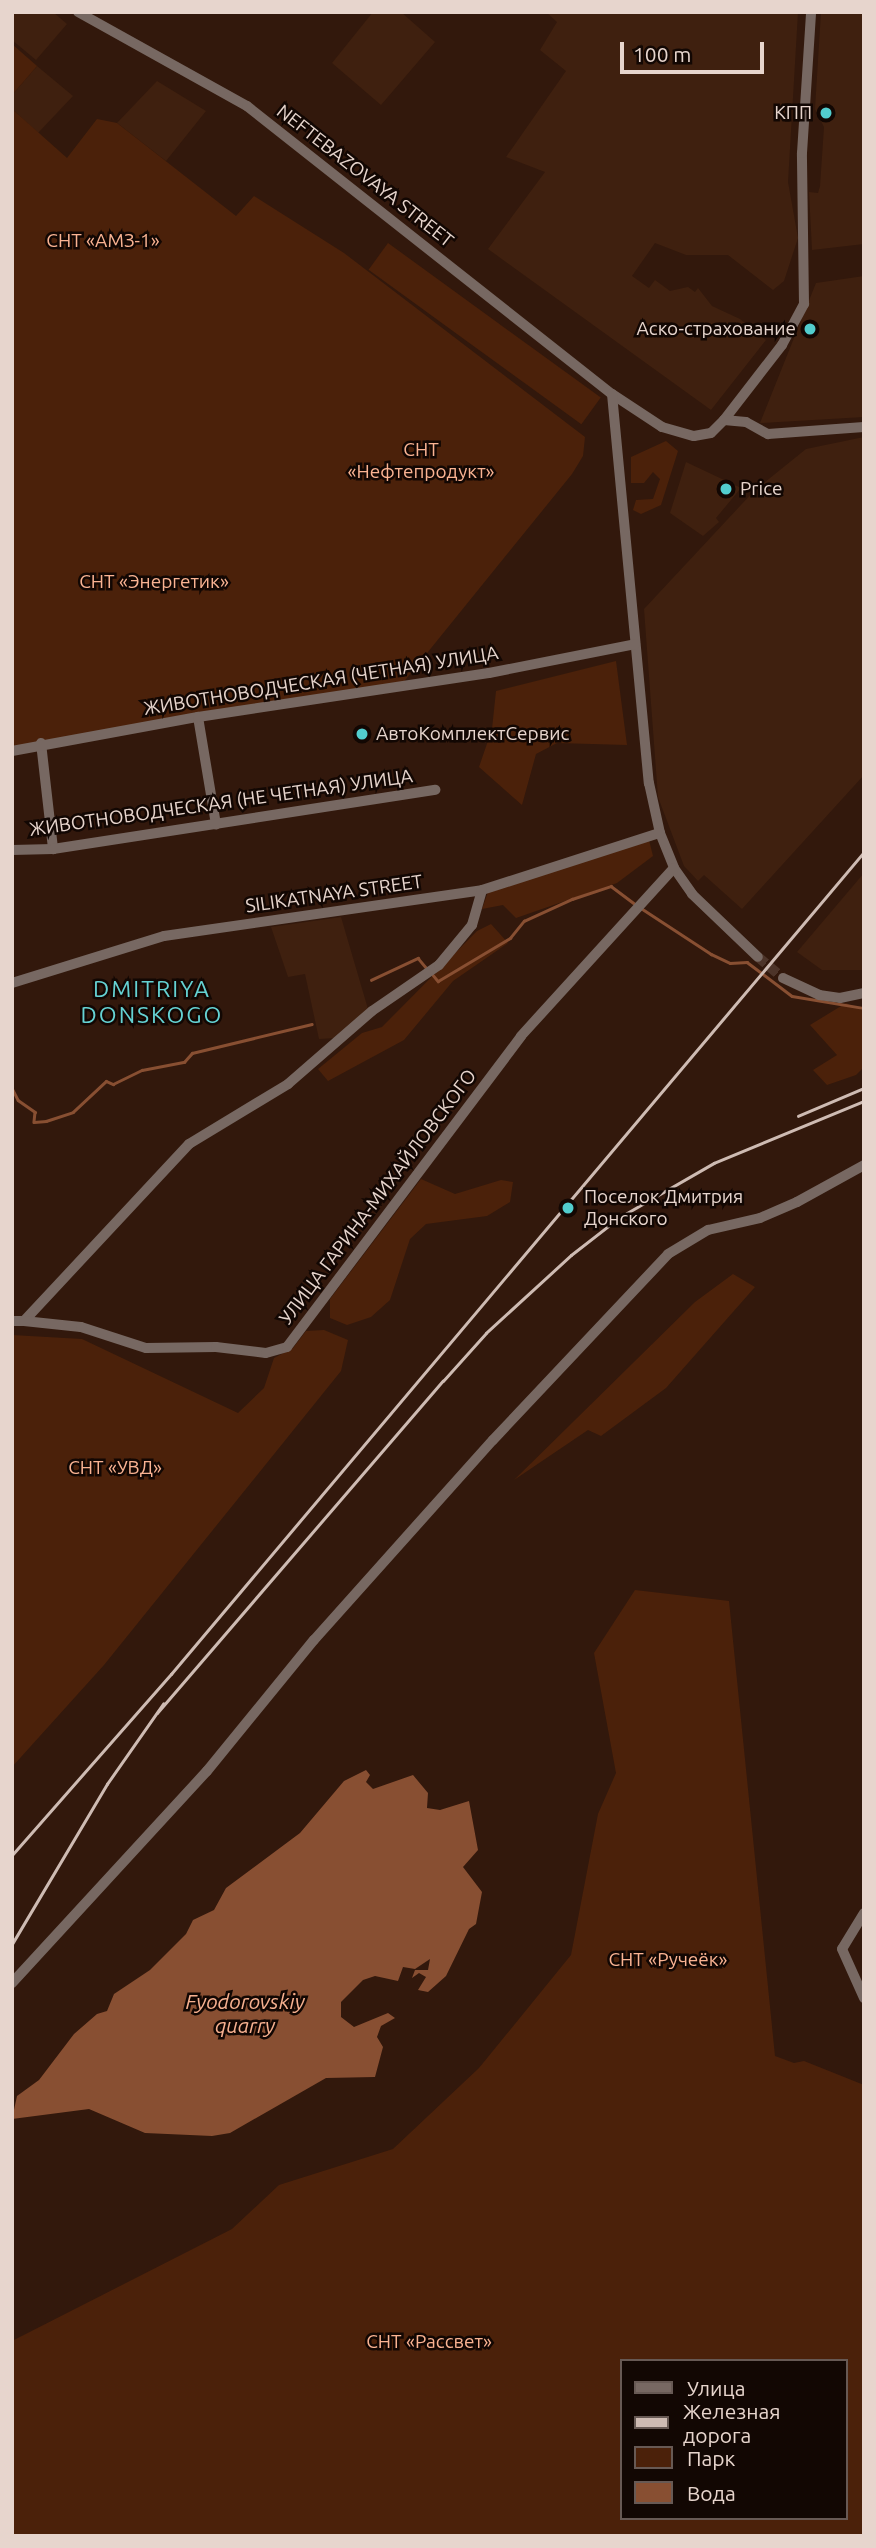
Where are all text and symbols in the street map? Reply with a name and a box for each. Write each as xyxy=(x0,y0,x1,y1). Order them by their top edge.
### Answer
scale bar xyxy=(624,28,768,72)
text: 100 m xyxy=(633,42,691,66)
street label: NEFTEBAZOVAYA STREET xyxy=(272,100,458,252)
place label: КПП xyxy=(774,102,812,124)
marker: КПП xyxy=(818,105,834,121)
park label: СНТ «АМЗ-1» xyxy=(46,230,160,252)
place label: Аско-страхование xyxy=(636,318,796,340)
marker: Аско-страхование xyxy=(802,321,818,337)
park label: СНТ «Нефтепродукт» xyxy=(347,439,495,483)
place label: Price xyxy=(740,478,782,500)
marker: Price xyxy=(718,481,734,497)
park label: СНТ «Энергетик» xyxy=(79,571,229,593)
street label: ЖИВОТНОВОДЧЕСКАЯ (ЧЕТНАЯ) УЛИЦА xyxy=(142,642,500,720)
place label: АвтоКомплектСервис xyxy=(376,723,569,745)
marker: АвтоКомплектСервис xyxy=(354,726,370,742)
street label: ЖИВОТНОВОДЧЕСКАЯ (НЕ ЧЕТНАЯ) УЛИЦА xyxy=(28,765,414,841)
street label: SILIKATNAYA STREET xyxy=(244,870,424,918)
district label: DMITRIYA DONSKOGO xyxy=(82,975,222,1029)
street label: УЛИЦА ГАРИНА-МИХАЙЛОВСКОГО xyxy=(275,1065,481,1329)
place label: Поселок Дмитрия Донского xyxy=(584,1186,743,1230)
marker: Поселок Дмитрия Донского xyxy=(558,1198,578,1218)
park label: СНТ «УВД» xyxy=(68,1457,162,1479)
park label: СНТ «Ручеёк» xyxy=(608,1949,728,1971)
water label: Fyodorovskiy quarry xyxy=(185,1988,305,2038)
park label: СНТ «Рассвет» xyxy=(366,2331,492,2353)
legend xyxy=(620,2359,848,2520)
text: Улица xyxy=(687,2376,745,2400)
text: Железная дорога xyxy=(683,2399,781,2447)
text: Парк xyxy=(687,2446,735,2470)
text: Вода xyxy=(687,2481,736,2505)

